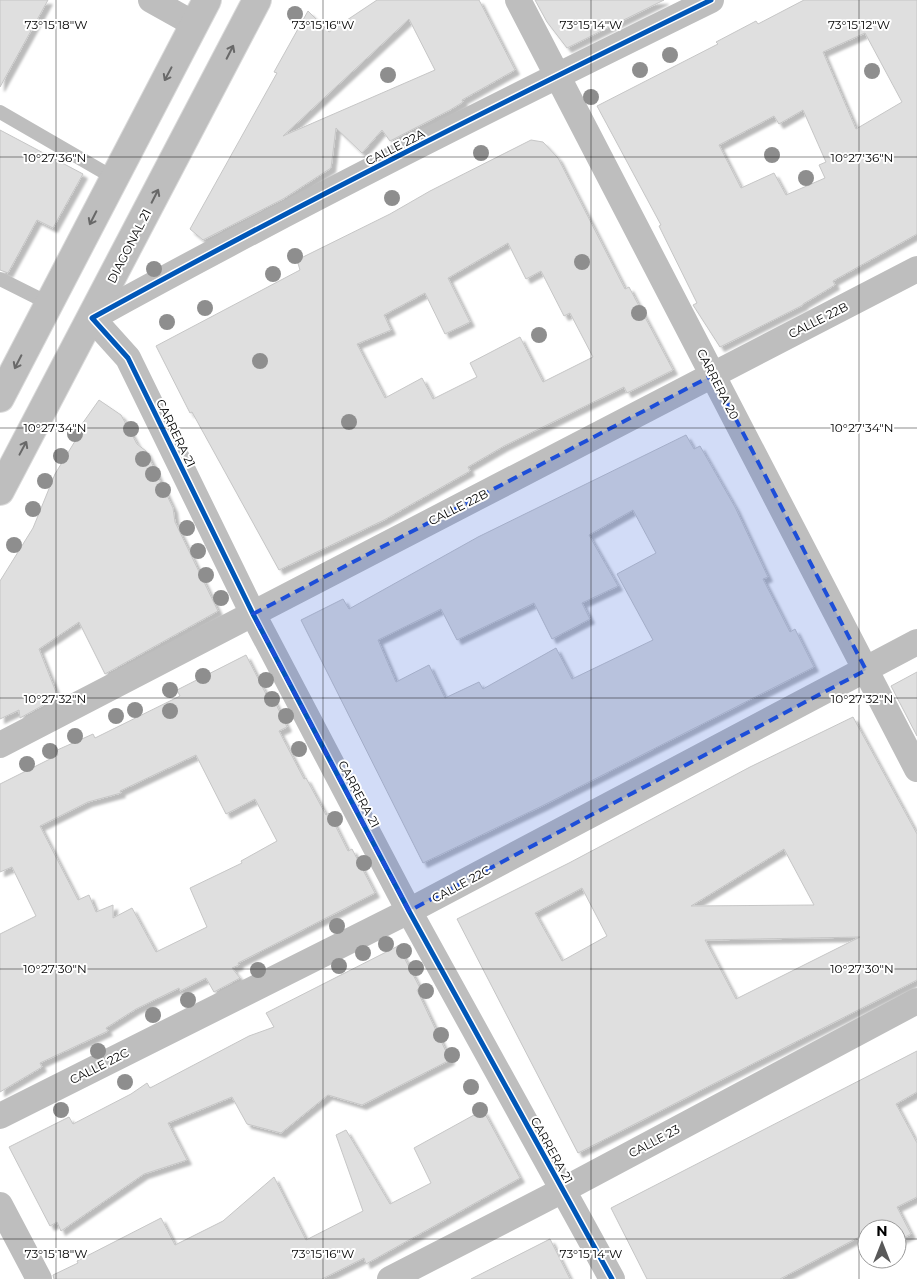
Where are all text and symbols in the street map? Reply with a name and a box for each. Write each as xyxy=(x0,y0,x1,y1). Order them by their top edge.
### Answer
text: 73°15'18"W xyxy=(24,17,88,32)
text: 73°15'16"W xyxy=(292,17,354,32)
text: 73°15'14"W xyxy=(560,17,622,32)
text: 73°15'12"W xyxy=(828,17,890,32)
one-way arrow xyxy=(225,44,235,59)
one-way arrow xyxy=(163,66,172,81)
street label: CALLE 22A xyxy=(363,126,427,168)
text: 10°27'36"N xyxy=(24,150,86,165)
text: 10°27'36"N xyxy=(831,150,893,165)
one-way arrow xyxy=(151,189,160,204)
street label: DIAGONAL 21 xyxy=(104,206,154,286)
one-way arrow xyxy=(88,210,97,225)
street label: CALLE 22B xyxy=(786,299,850,341)
street label: CARRERA 20 xyxy=(694,346,742,422)
one-way arrow xyxy=(13,355,23,370)
street label: CARRERA 21 xyxy=(153,397,199,469)
text: 10°27'34"N xyxy=(23,420,87,435)
text: 10°27'34"N xyxy=(830,420,894,435)
one-way arrow xyxy=(18,441,28,456)
street label: CALLE 22B xyxy=(426,486,490,528)
text: 10°27'32"N xyxy=(24,691,86,706)
text: 10°27'32"N xyxy=(831,691,893,706)
street label: CARRERA 21 xyxy=(335,758,383,830)
street label: CALLE 22C xyxy=(429,862,493,906)
text: 10°27'30"N xyxy=(23,961,87,976)
text: 10°27'30"N xyxy=(830,961,894,976)
street label: CALLE 22C xyxy=(67,1044,132,1087)
street label: CARRERA 21 xyxy=(528,1114,576,1186)
street label: CALLE 23 xyxy=(626,1121,682,1161)
north arrow xyxy=(857,1219,907,1269)
text: N xyxy=(876,1222,888,1240)
text: 73°15'18"W xyxy=(24,1246,88,1261)
text: 73°15'16"W xyxy=(292,1246,354,1261)
text: 73°15'14"W xyxy=(560,1246,622,1261)

